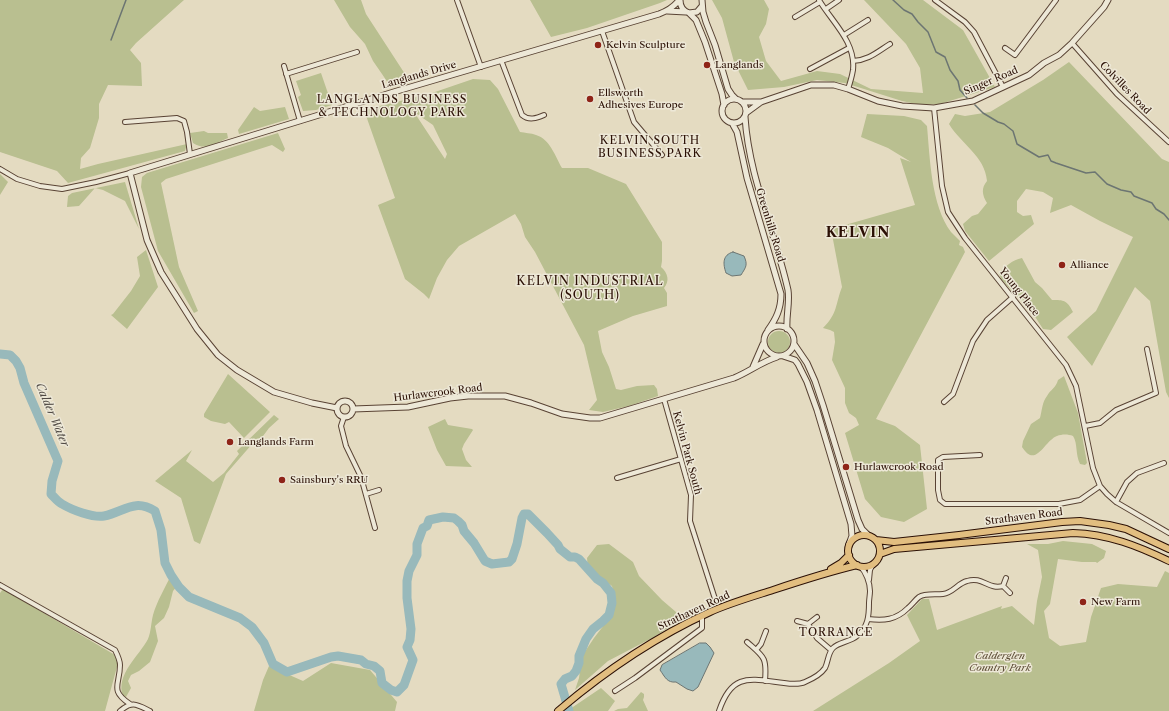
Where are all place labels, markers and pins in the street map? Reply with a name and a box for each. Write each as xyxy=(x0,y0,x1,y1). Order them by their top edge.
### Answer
place label: Kelvin Sculpture xyxy=(606,39,685,51)
marker: Kelvin Sculpture xyxy=(593,40,603,50)
place label: Langlands xyxy=(715,59,763,71)
marker: Langlands xyxy=(702,60,712,70)
place label: Ellsworth Adhesives Europe xyxy=(598,87,683,110)
marker: Ellsworth Adhesives Europe xyxy=(585,94,595,104)
place label: Alliance xyxy=(1070,259,1109,271)
marker: Alliance xyxy=(1057,260,1067,270)
place label: Langlands Farm xyxy=(238,436,314,448)
marker: Langlands Farm xyxy=(225,437,235,447)
place label: Hurlawcrook Road xyxy=(854,461,944,473)
marker: Hurlawcrook Road xyxy=(841,462,851,472)
place label: Sainsbury's RRU xyxy=(290,474,368,486)
marker: Sainsbury's RRU xyxy=(277,475,287,485)
place label: New Farm xyxy=(1091,596,1140,608)
marker: New Farm xyxy=(1078,597,1088,607)

